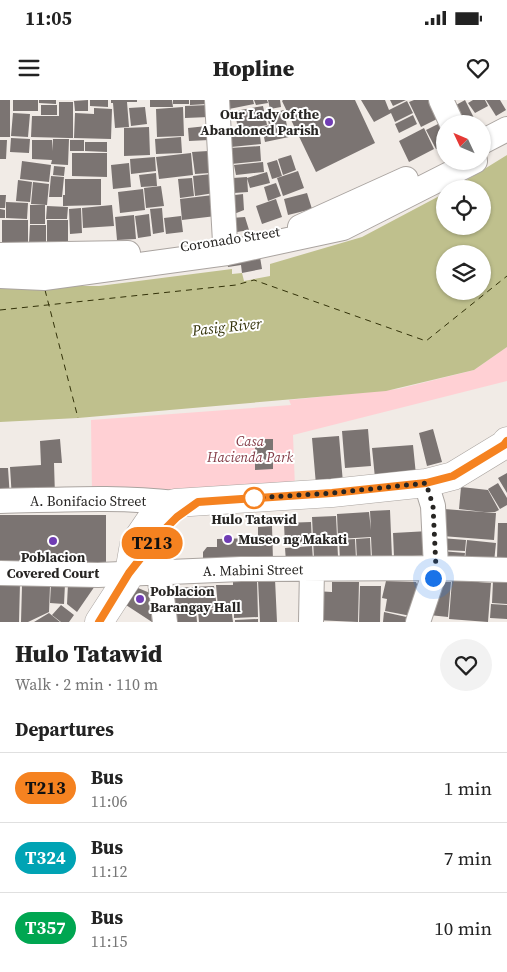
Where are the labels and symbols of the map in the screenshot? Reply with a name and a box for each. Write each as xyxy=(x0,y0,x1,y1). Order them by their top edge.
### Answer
place label: Our Lady of the Abandoned Parish xyxy=(200,104,319,140)
north arrow xyxy=(436,115,491,170)
marker: Our Lady of the Abandoned Parish xyxy=(323,116,335,128)
street label: Coronado Street xyxy=(179,221,282,257)
water label: Pasig River xyxy=(190,312,264,341)
park label: Casa Hacienda Park xyxy=(206,431,293,467)
marker: Hulo Tatawid xyxy=(243,487,265,509)
street label: A. Bonifacio Street xyxy=(30,491,147,511)
place label: Hulo Tatawid xyxy=(211,509,297,529)
line badge: T213 xyxy=(117,527,187,559)
place label: Museo ng Makati xyxy=(238,529,348,549)
marker: Museo ng Makati xyxy=(222,533,234,545)
marker: Poblacion Covered Court xyxy=(47,535,59,547)
place label: Poblacion Covered Court xyxy=(7,547,100,583)
street label: A. Mabini Street xyxy=(203,559,304,581)
your location xyxy=(421,566,446,591)
place label: Poblacion Barangay Hall xyxy=(150,581,241,617)
marker: Poblacion Barangay Hall xyxy=(134,593,146,605)

